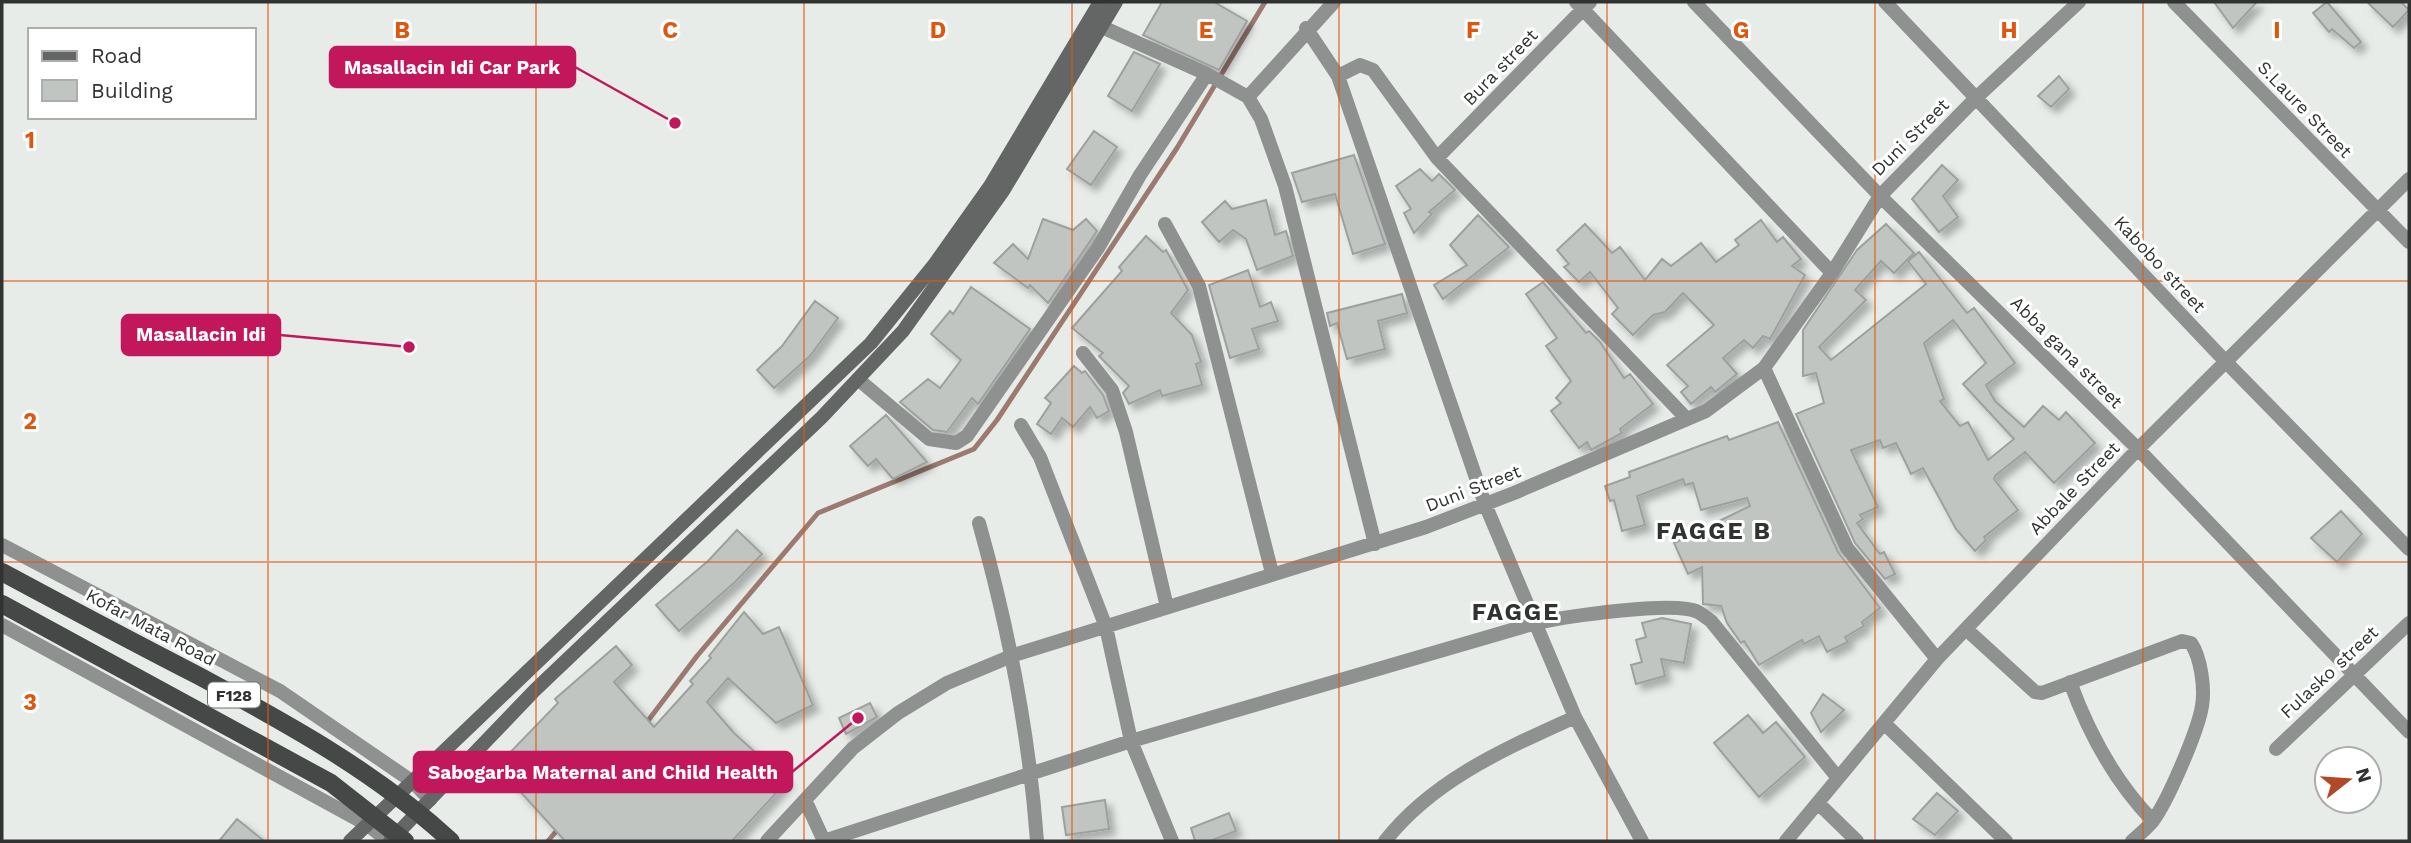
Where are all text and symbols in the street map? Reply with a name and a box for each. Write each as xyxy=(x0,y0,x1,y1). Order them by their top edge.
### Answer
text: B xyxy=(394,17,410,44)
text: C xyxy=(662,17,678,44)
text: D xyxy=(930,17,946,44)
text: E xyxy=(1199,17,1213,44)
text: F xyxy=(1466,17,1480,44)
text: G xyxy=(1733,17,1749,44)
text: H xyxy=(2000,17,2018,44)
text: I xyxy=(2273,17,2281,44)
street label: Bura street xyxy=(1458,24,1542,110)
legend xyxy=(28,28,256,119)
text: Road xyxy=(91,43,142,68)
callout: Masallacin Idi Car Park xyxy=(330,47,575,87)
text: Masallacin Idi Car Park xyxy=(344,56,560,79)
street label: S.Laure Street xyxy=(2254,56,2357,162)
text: Building xyxy=(91,78,173,103)
street label: Duni Street xyxy=(1867,94,1953,180)
text: 1 xyxy=(25,127,35,154)
street label: Kabobo street xyxy=(2110,211,2210,317)
street label: Abba gana street xyxy=(2007,292,2128,413)
callout: Masallacin Idi xyxy=(122,315,280,355)
text: Masallacin Idi xyxy=(136,323,266,346)
text: 2 xyxy=(23,408,37,435)
street label: Abbale Street xyxy=(2024,437,2124,539)
street label: Duni Street xyxy=(1422,460,1524,516)
district label: FAGGE B xyxy=(1656,517,1772,545)
street label: Kofar Mata Road xyxy=(83,584,219,670)
district label: FAGGE xyxy=(1472,598,1560,626)
street label: Fulasko street xyxy=(2276,621,2382,722)
road number: F128 xyxy=(208,682,260,708)
text: 3 xyxy=(23,689,37,716)
north arrow xyxy=(2313,745,2383,815)
callout: Sabogarba Maternal and Child Health xyxy=(414,752,792,792)
text: Sabogarba Maternal and Child Health xyxy=(428,761,778,784)
text: N xyxy=(2351,765,2377,785)

